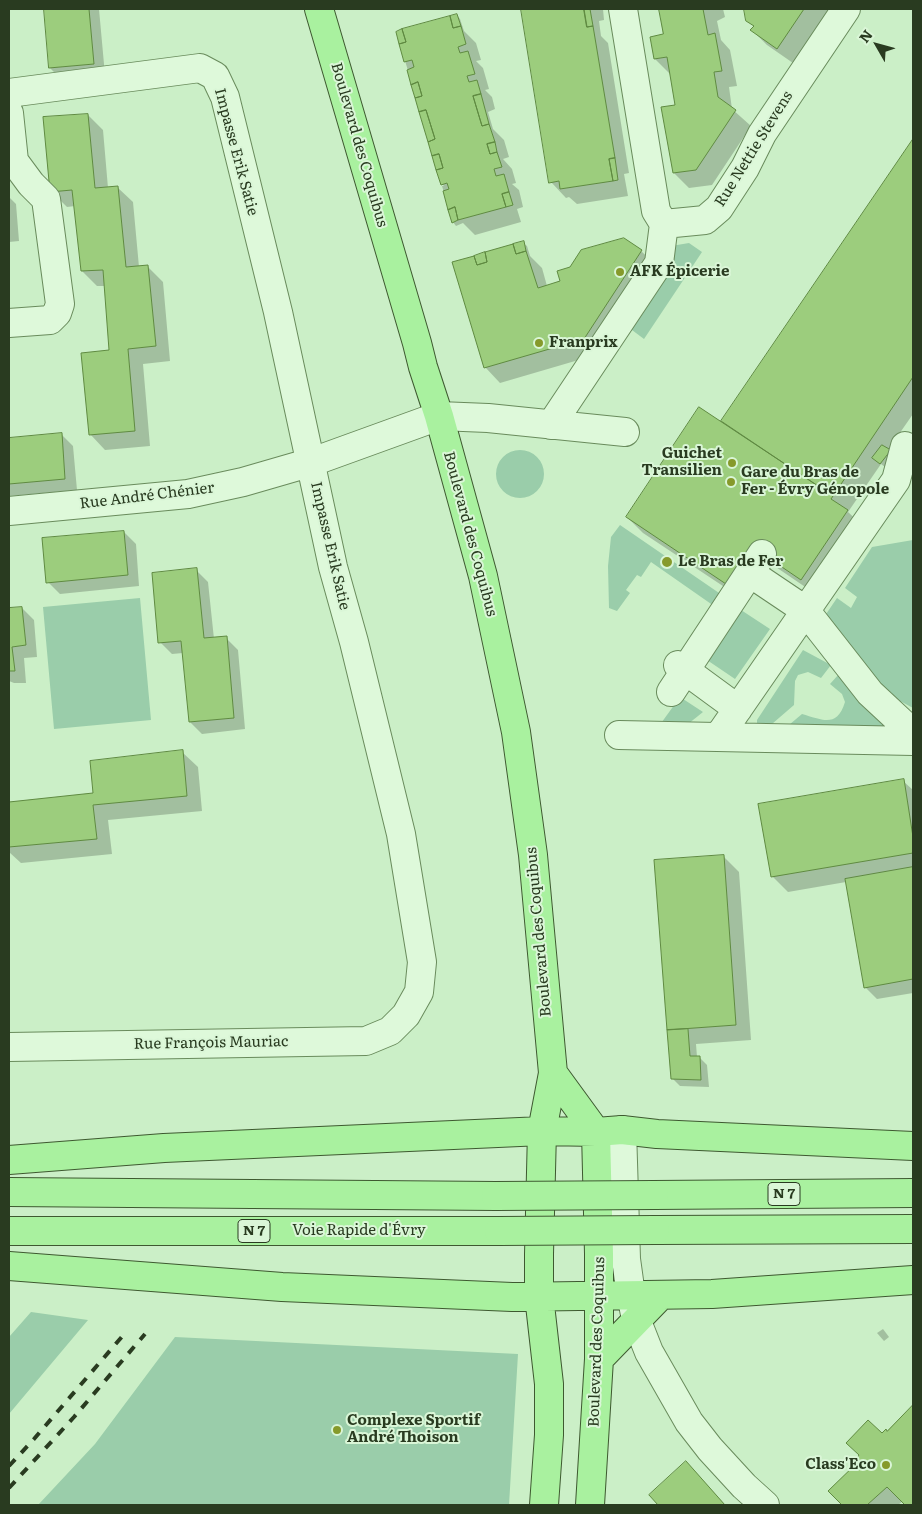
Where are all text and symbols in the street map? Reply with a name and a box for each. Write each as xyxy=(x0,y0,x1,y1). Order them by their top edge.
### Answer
north arrow xyxy=(852,20,902,70)
text: N xyxy=(854,25,877,47)
street label: Boulevard des Coquibus xyxy=(327,61,391,229)
street label: Impasse Erik Satie xyxy=(210,86,262,218)
street label: Rue Nettie Stevens xyxy=(711,88,797,210)
place label: AFK Épicerie xyxy=(630,263,729,281)
marker: AFK Épicerie xyxy=(614,266,626,278)
place label: Franprix xyxy=(549,334,618,352)
marker: Franprix xyxy=(533,337,545,349)
place label: Guichet Transilien xyxy=(642,445,722,480)
street label: Boulevard des Coquibus xyxy=(439,449,501,619)
marker: Guichet Transilien xyxy=(726,457,738,469)
place label: Gare du Bras de Fer - Évry Génopole xyxy=(741,464,889,499)
marker: Gare du Bras de Fer - Évry Génopole xyxy=(725,476,737,488)
street label: Rue André Chénier xyxy=(79,479,215,513)
street label: Impasse Erik Satie xyxy=(306,480,354,612)
place label: Le Bras de Fer xyxy=(678,553,783,571)
marker: Le Bras de Fer xyxy=(660,555,674,569)
street label: Boulevard des Coquibus xyxy=(523,846,555,1018)
street label: Rue François Mauriac xyxy=(133,1033,289,1053)
road number: N 7 xyxy=(768,1182,800,1206)
road number: N 7 xyxy=(238,1220,270,1242)
street label: Voie Rapide d'Évry xyxy=(292,1222,426,1240)
street label: Boulevard des Coquibus xyxy=(585,1257,609,1427)
place label: Complexe Sportif André Thoison xyxy=(347,1412,480,1447)
marker: Complexe Sportif André Thoison xyxy=(331,1424,343,1436)
place label: Class'Eco xyxy=(805,1456,876,1474)
marker: Class'Eco xyxy=(880,1459,892,1471)

